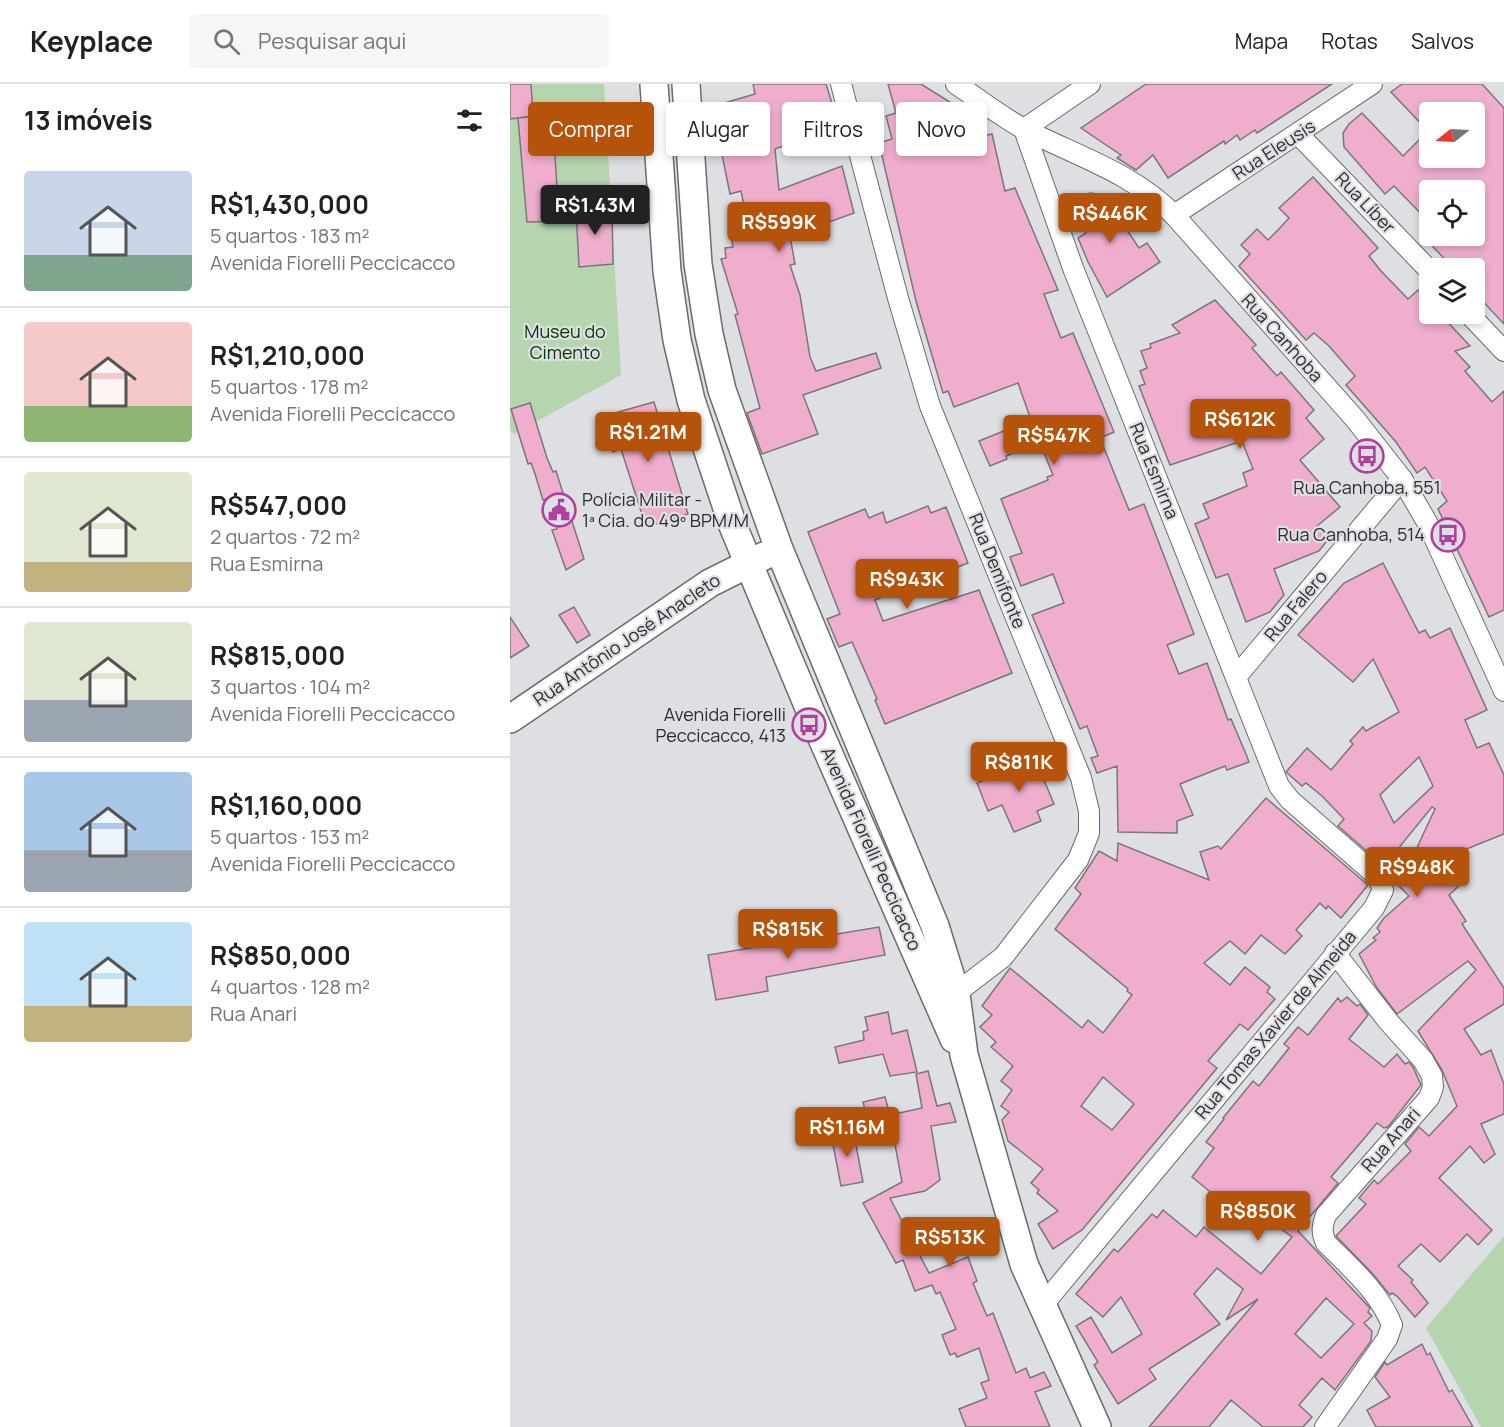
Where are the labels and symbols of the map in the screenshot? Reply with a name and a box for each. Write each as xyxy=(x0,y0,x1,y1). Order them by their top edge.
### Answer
north arrow xyxy=(1419,102,1485,168)
street label: Rua Eleusis xyxy=(1227,113,1320,185)
street label: Rua Líber xyxy=(1330,166,1401,239)
pin: R$1.43M xyxy=(540,185,650,236)
pin: R$446K xyxy=(1061,193,1159,244)
pin: R$599K xyxy=(730,202,828,253)
street label: Rua Canhoba xyxy=(1237,288,1329,387)
park label: Museu do Cimento xyxy=(524,319,606,364)
pin: R$612K xyxy=(1191,399,1289,450)
pin: R$1.21M xyxy=(593,412,703,463)
pin: R$547K xyxy=(1005,415,1103,466)
street label: Rua Esmirna xyxy=(1125,419,1185,522)
bus stop icon: Rua Canhoba, 551 xyxy=(1349,438,1385,474)
place label: Rua Canhoba, 551 xyxy=(1293,475,1441,499)
place label: Polícia Militar - 1ª Cia. do 49º BPM/M xyxy=(582,487,749,532)
public building icon: Polícia Militar - 1ª Cia. do 49º BPM/M xyxy=(541,492,577,528)
street label: Rua Demifonte xyxy=(964,509,1032,632)
bus stop icon: Rua Canhoba, 514 xyxy=(1430,517,1466,553)
place label: Rua Canhoba, 514 xyxy=(1277,522,1425,546)
pin: R$943K xyxy=(858,559,956,610)
street label: Rua Falero xyxy=(1258,565,1332,646)
street label: Rua Antônio José Anacleto xyxy=(528,567,725,711)
place label: Avenida Fiorelli Peccicacco, 413 xyxy=(656,702,786,747)
bus stop icon: Avenida Fiorelli Peccicacco, 413 xyxy=(791,707,827,743)
pin: R$811K xyxy=(970,742,1068,793)
street label: Avenida Fiorelli Peccicacco xyxy=(816,743,928,954)
pin: R$948K xyxy=(1368,847,1466,898)
pin: R$815K xyxy=(739,909,837,960)
street label: Rua Tomas Xavier de Almeida xyxy=(1189,925,1361,1124)
street label: Rua Anari xyxy=(1355,1102,1425,1177)
pin: R$1.16M xyxy=(792,1107,902,1158)
pin: R$850K xyxy=(1209,1191,1307,1242)
pin: R$513K xyxy=(901,1217,999,1268)

